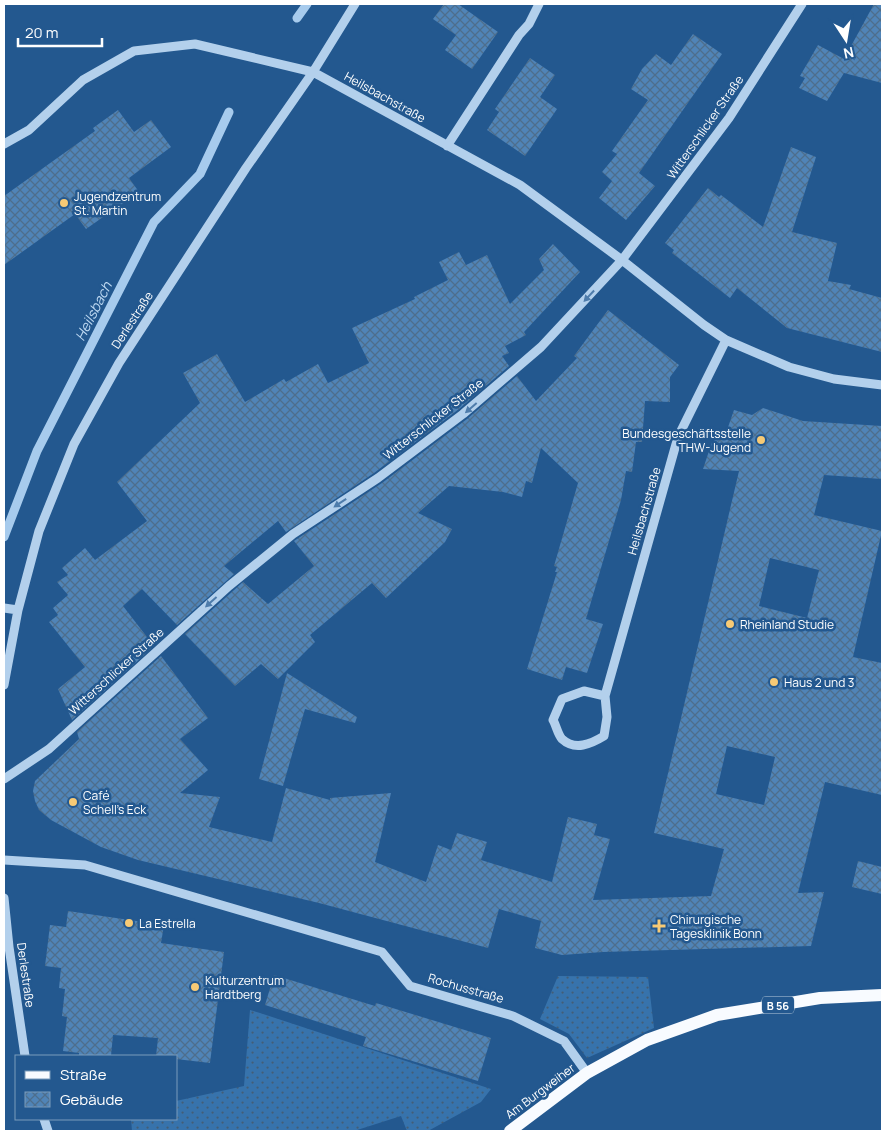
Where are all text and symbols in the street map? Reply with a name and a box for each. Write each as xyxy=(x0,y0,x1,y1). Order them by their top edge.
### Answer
scale bar xyxy=(18,15,101,47)
north arrow xyxy=(821,15,871,65)
text: 20 m xyxy=(25,22,58,43)
text: N xyxy=(842,43,856,64)
street label: Heilsbachstraße xyxy=(341,68,429,126)
street label: Witterschlicker Straße xyxy=(663,72,747,182)
place label: Jugendzentrum St. Martin xyxy=(74,188,161,219)
marker: Jugendzentrum St. Martin xyxy=(58,197,70,209)
water label: Heilsbach xyxy=(70,278,116,344)
street label: Derlestraße xyxy=(107,288,157,352)
one-way arrow xyxy=(583,290,595,302)
street label: Witterschlicker Straße xyxy=(379,374,487,464)
one-way arrow xyxy=(464,402,477,413)
place label: Bundesgeschäftsstelle THW-Jugend xyxy=(622,425,751,456)
marker: Bundesgeschäftsstelle THW-Jugend xyxy=(755,434,767,446)
street label: Heilsbachstraße xyxy=(623,465,665,557)
one-way arrow xyxy=(333,498,346,508)
one-way arrow xyxy=(205,596,217,608)
place label: Rheinland Studie xyxy=(740,616,834,633)
marker: Rheinland Studie xyxy=(724,618,736,630)
street label: Witterschlicker Straße xyxy=(65,624,167,718)
place label: Haus 2 und 3 xyxy=(784,674,854,691)
marker: Haus 2 und 3 xyxy=(768,676,780,688)
place label: Café Schell's Eck xyxy=(83,787,147,818)
marker: Café Schell's Eck xyxy=(67,796,79,808)
place label: Chirurgische Tagesklinik Bonn xyxy=(670,911,762,942)
place label: La Estrella xyxy=(139,915,196,932)
marker: La Estrella xyxy=(123,917,135,929)
marker: Chirurgische Tagesklinik Bonn xyxy=(652,919,666,933)
street label: Derlestraße xyxy=(13,941,39,1009)
street label: Rochusstraße xyxy=(426,969,506,1007)
place label: Kulturzentrum Hardtberg xyxy=(205,972,284,1003)
marker: Kulturzentrum Hardtberg xyxy=(189,981,201,993)
road number: B 56 xyxy=(762,996,794,1014)
legend xyxy=(15,1055,178,1120)
street label: Am Burgweiher xyxy=(502,1059,579,1123)
text: Straße xyxy=(60,1064,107,1085)
text: Gebäude xyxy=(60,1089,123,1110)

